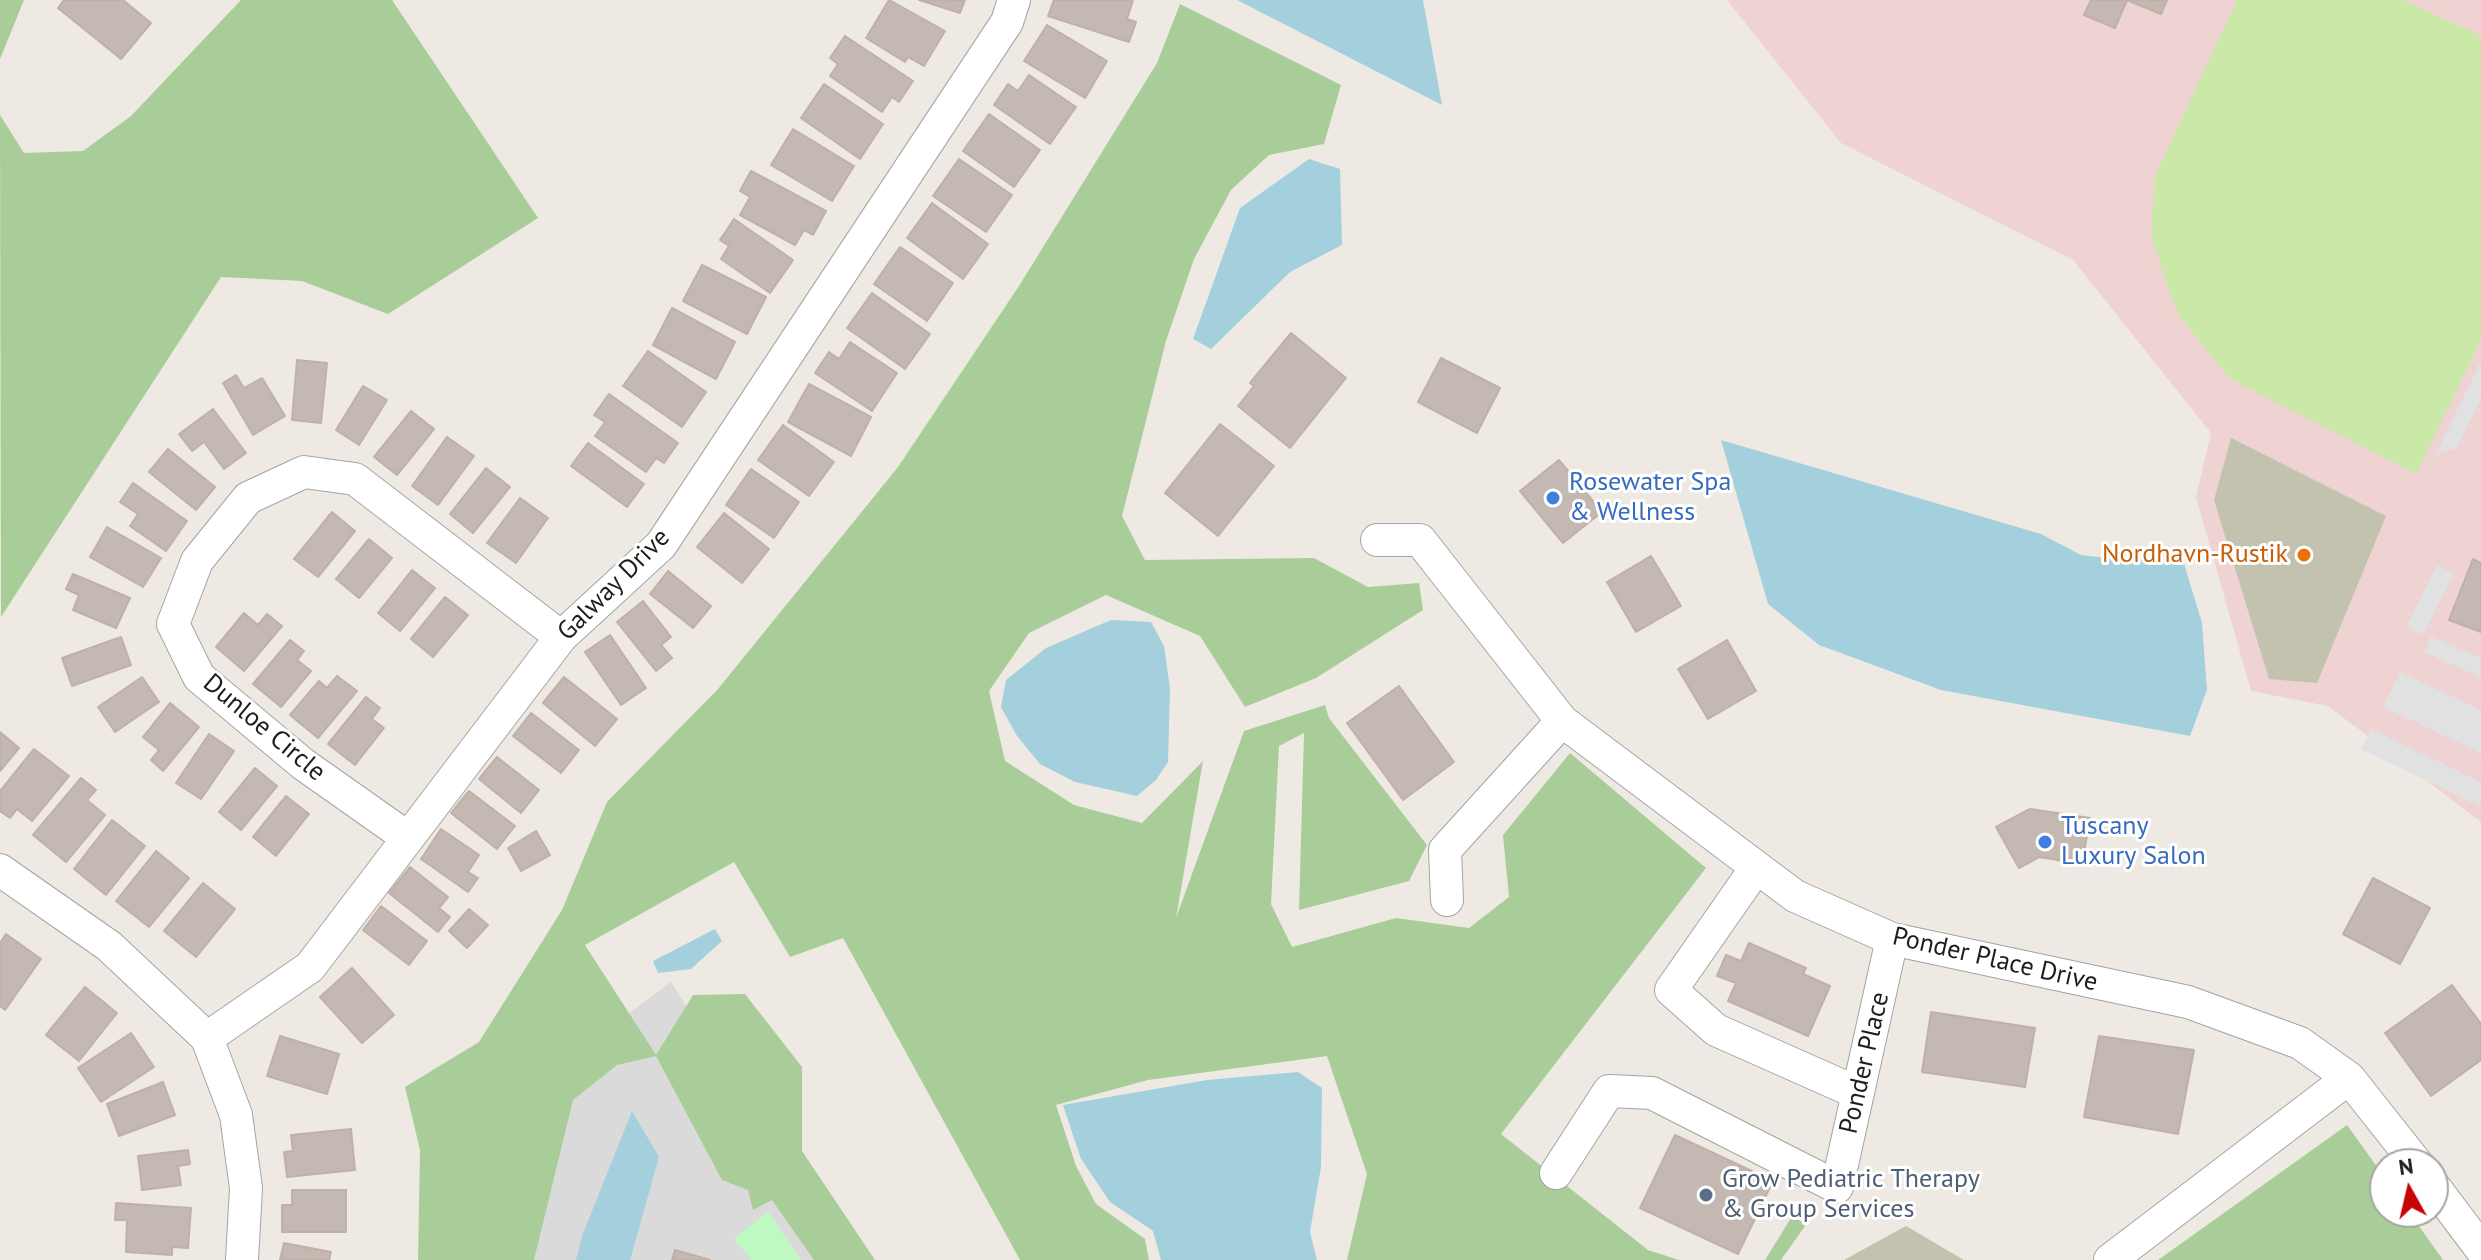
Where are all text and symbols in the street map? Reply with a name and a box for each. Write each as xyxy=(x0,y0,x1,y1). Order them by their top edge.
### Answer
place label: Rosewater Spa & Wellness xyxy=(1569,467,1731,528)
marker: Rosewater Spa & Wellness xyxy=(1544,489,1562,507)
street label: Galway Drive xyxy=(551,522,677,648)
place label: Nordhavn-Rustik xyxy=(2102,539,2288,571)
marker: Nordhavn-Rustik xyxy=(2295,546,2313,564)
street label: Dunloe Circle xyxy=(196,668,332,788)
place label: Tuscany Luxury Salon xyxy=(2061,811,2206,872)
marker: Tuscany Luxury Salon xyxy=(2036,833,2054,851)
street label: Ponder Place Drive xyxy=(1890,921,2100,999)
street label: Ponder Place xyxy=(1834,989,1896,1137)
north arrow xyxy=(2369,1148,2449,1228)
text: N xyxy=(2397,1151,2415,1181)
place label: Grow Pediatric Therapy & Group Services xyxy=(1722,1164,1980,1226)
marker: Grow Pediatric Therapy & Group Services xyxy=(1697,1186,1715,1204)

